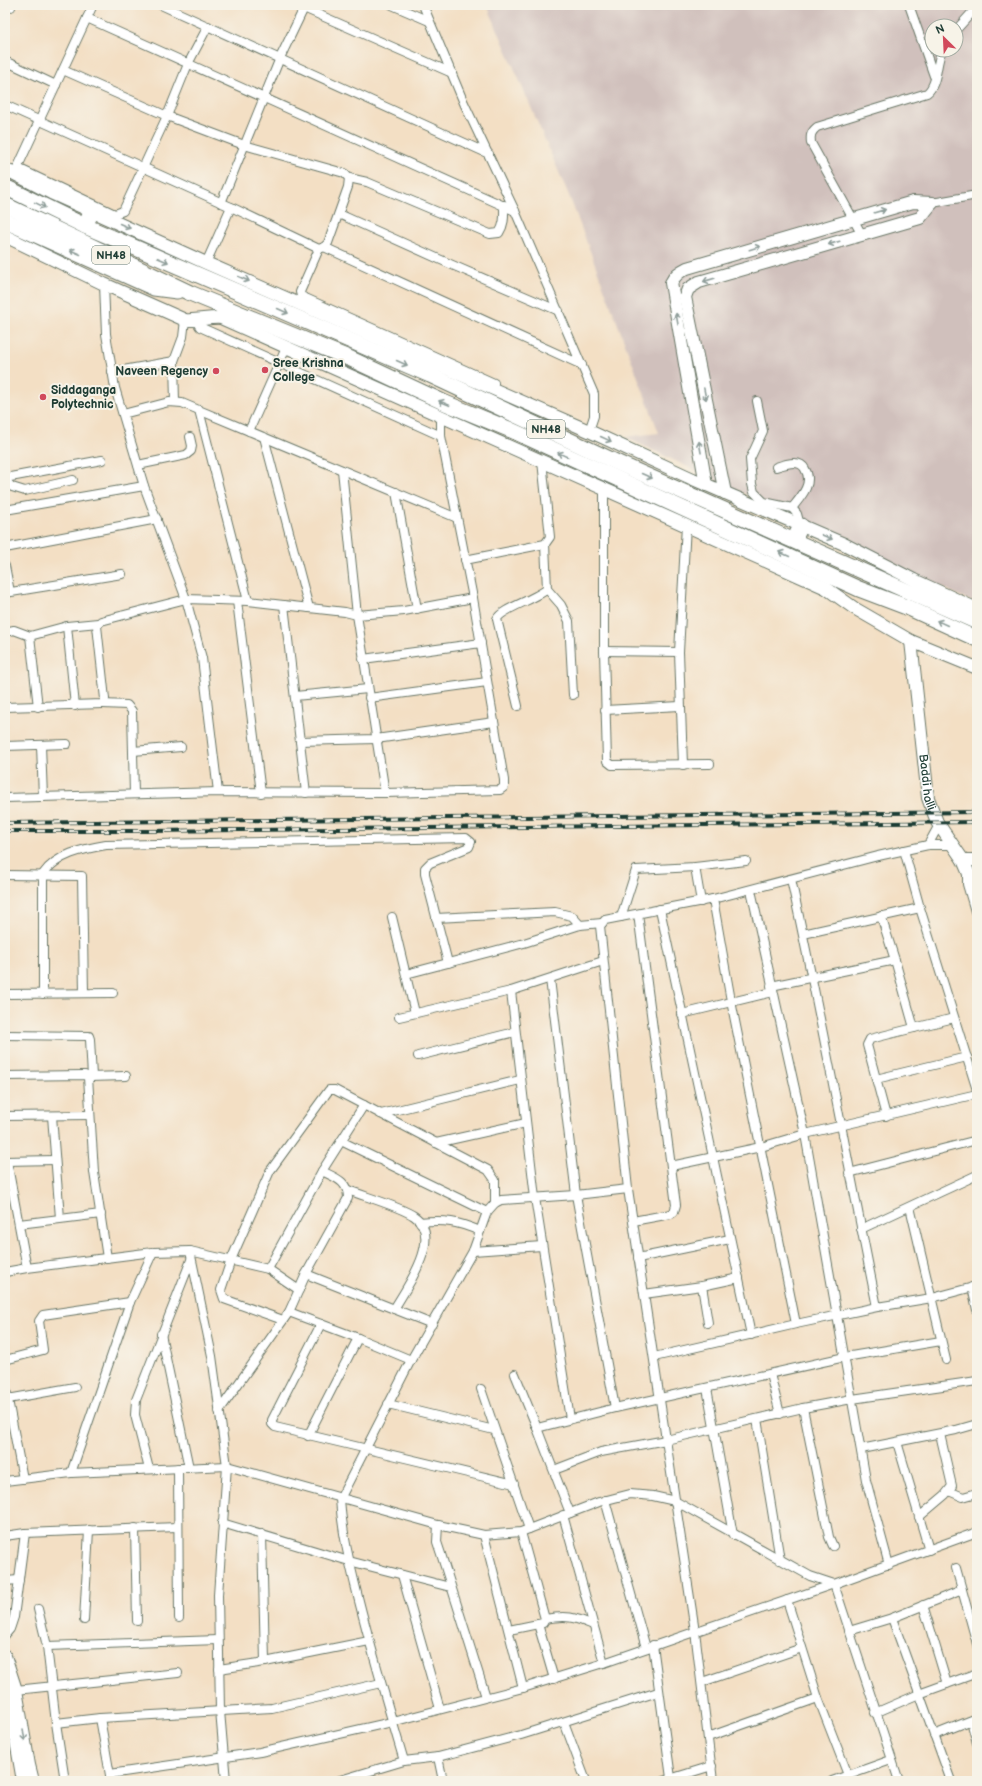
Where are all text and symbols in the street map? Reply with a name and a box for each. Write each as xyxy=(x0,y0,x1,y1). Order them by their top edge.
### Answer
north arrow xyxy=(924,18,964,58)
text: N xyxy=(934,22,947,37)
one-way arrow xyxy=(34,201,46,209)
one-way arrow xyxy=(873,207,886,214)
one-way arrow xyxy=(118,223,130,230)
one-way arrow xyxy=(827,240,840,248)
one-way arrow xyxy=(749,244,762,251)
road number: NH48 xyxy=(92,246,130,264)
one-way arrow xyxy=(69,248,81,255)
one-way arrow xyxy=(157,257,169,264)
one-way arrow xyxy=(237,276,249,283)
one-way arrow xyxy=(702,277,715,284)
one-way arrow xyxy=(277,308,289,315)
one-way arrow xyxy=(673,313,681,326)
place label: Sree Krishna College xyxy=(273,356,344,385)
one-way arrow xyxy=(396,360,408,367)
place label: Naveen Regency xyxy=(115,364,208,379)
marker: Sree Krishna College xyxy=(260,365,270,375)
marker: Naveen Regency xyxy=(211,366,221,376)
place label: Siddaganga Polytechnic xyxy=(51,383,116,412)
one-way arrow xyxy=(701,387,709,400)
marker: Siddaganga Polytechnic xyxy=(38,392,48,402)
one-way arrow xyxy=(439,399,451,406)
road number: NH48 xyxy=(527,420,565,438)
one-way arrow xyxy=(600,436,612,443)
one-way arrow xyxy=(696,441,704,454)
one-way arrow xyxy=(558,451,570,458)
one-way arrow xyxy=(641,473,653,480)
one-way arrow xyxy=(821,534,833,541)
one-way arrow xyxy=(778,550,790,557)
one-way arrow xyxy=(936,619,948,626)
street label: Baddi halli xyxy=(916,753,939,812)
one-way arrow xyxy=(20,1728,28,1741)

